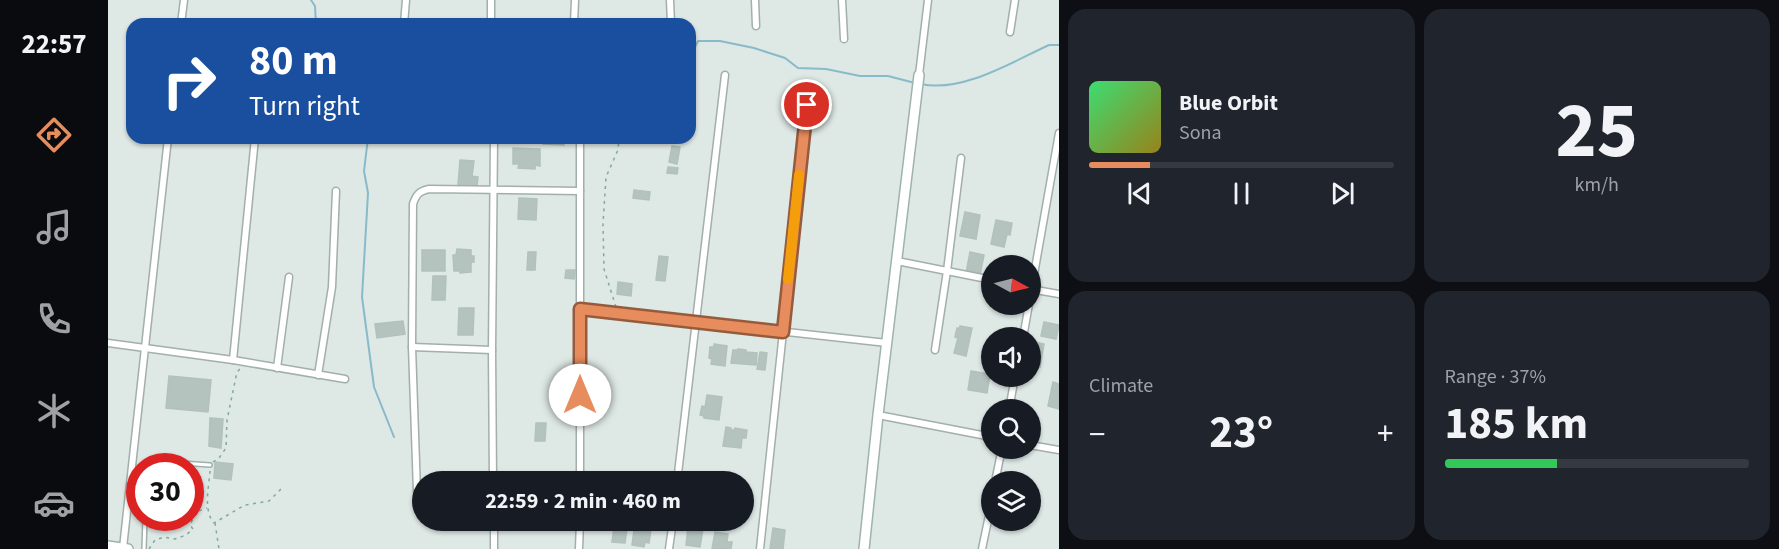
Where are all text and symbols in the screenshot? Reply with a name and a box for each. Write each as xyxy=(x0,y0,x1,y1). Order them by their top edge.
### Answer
text: 22:57 xyxy=(21,25,87,64)
text: 80 m xyxy=(249,31,338,91)
icon: right xyxy=(150,42,228,120)
text: 25 xyxy=(1556,76,1638,187)
pin xyxy=(781,79,832,130)
text: Turn right xyxy=(249,87,360,126)
text: Blue Orbit xyxy=(1179,87,1278,119)
icon: arrive xyxy=(790,88,823,121)
icon: directions xyxy=(33,114,75,156)
text: Sona xyxy=(1179,119,1222,147)
text: km/h xyxy=(1575,171,1619,199)
icon: previous xyxy=(1123,177,1156,210)
icon: pause xyxy=(1225,177,1258,210)
icon: next xyxy=(1326,177,1359,210)
icon: music xyxy=(33,206,75,248)
north arrow xyxy=(981,255,1041,315)
map controls xyxy=(981,255,1041,531)
icon: phone xyxy=(33,298,75,340)
button: sound xyxy=(981,327,1041,387)
position arrow xyxy=(548,363,612,427)
text: Range · 37% xyxy=(1445,363,1546,391)
text: Climate xyxy=(1089,372,1153,400)
icon: climate xyxy=(33,390,75,432)
text: 185 km xyxy=(1445,392,1588,456)
button: search xyxy=(981,399,1041,459)
text: 23° xyxy=(1209,401,1273,465)
text: − xyxy=(1089,411,1105,458)
text: + xyxy=(1377,411,1393,458)
speed limit sign: 30 xyxy=(126,453,204,531)
button: layers xyxy=(981,471,1041,531)
icon: car xyxy=(33,482,75,524)
text: 22:59 · 2 min · 460 m xyxy=(485,485,681,517)

